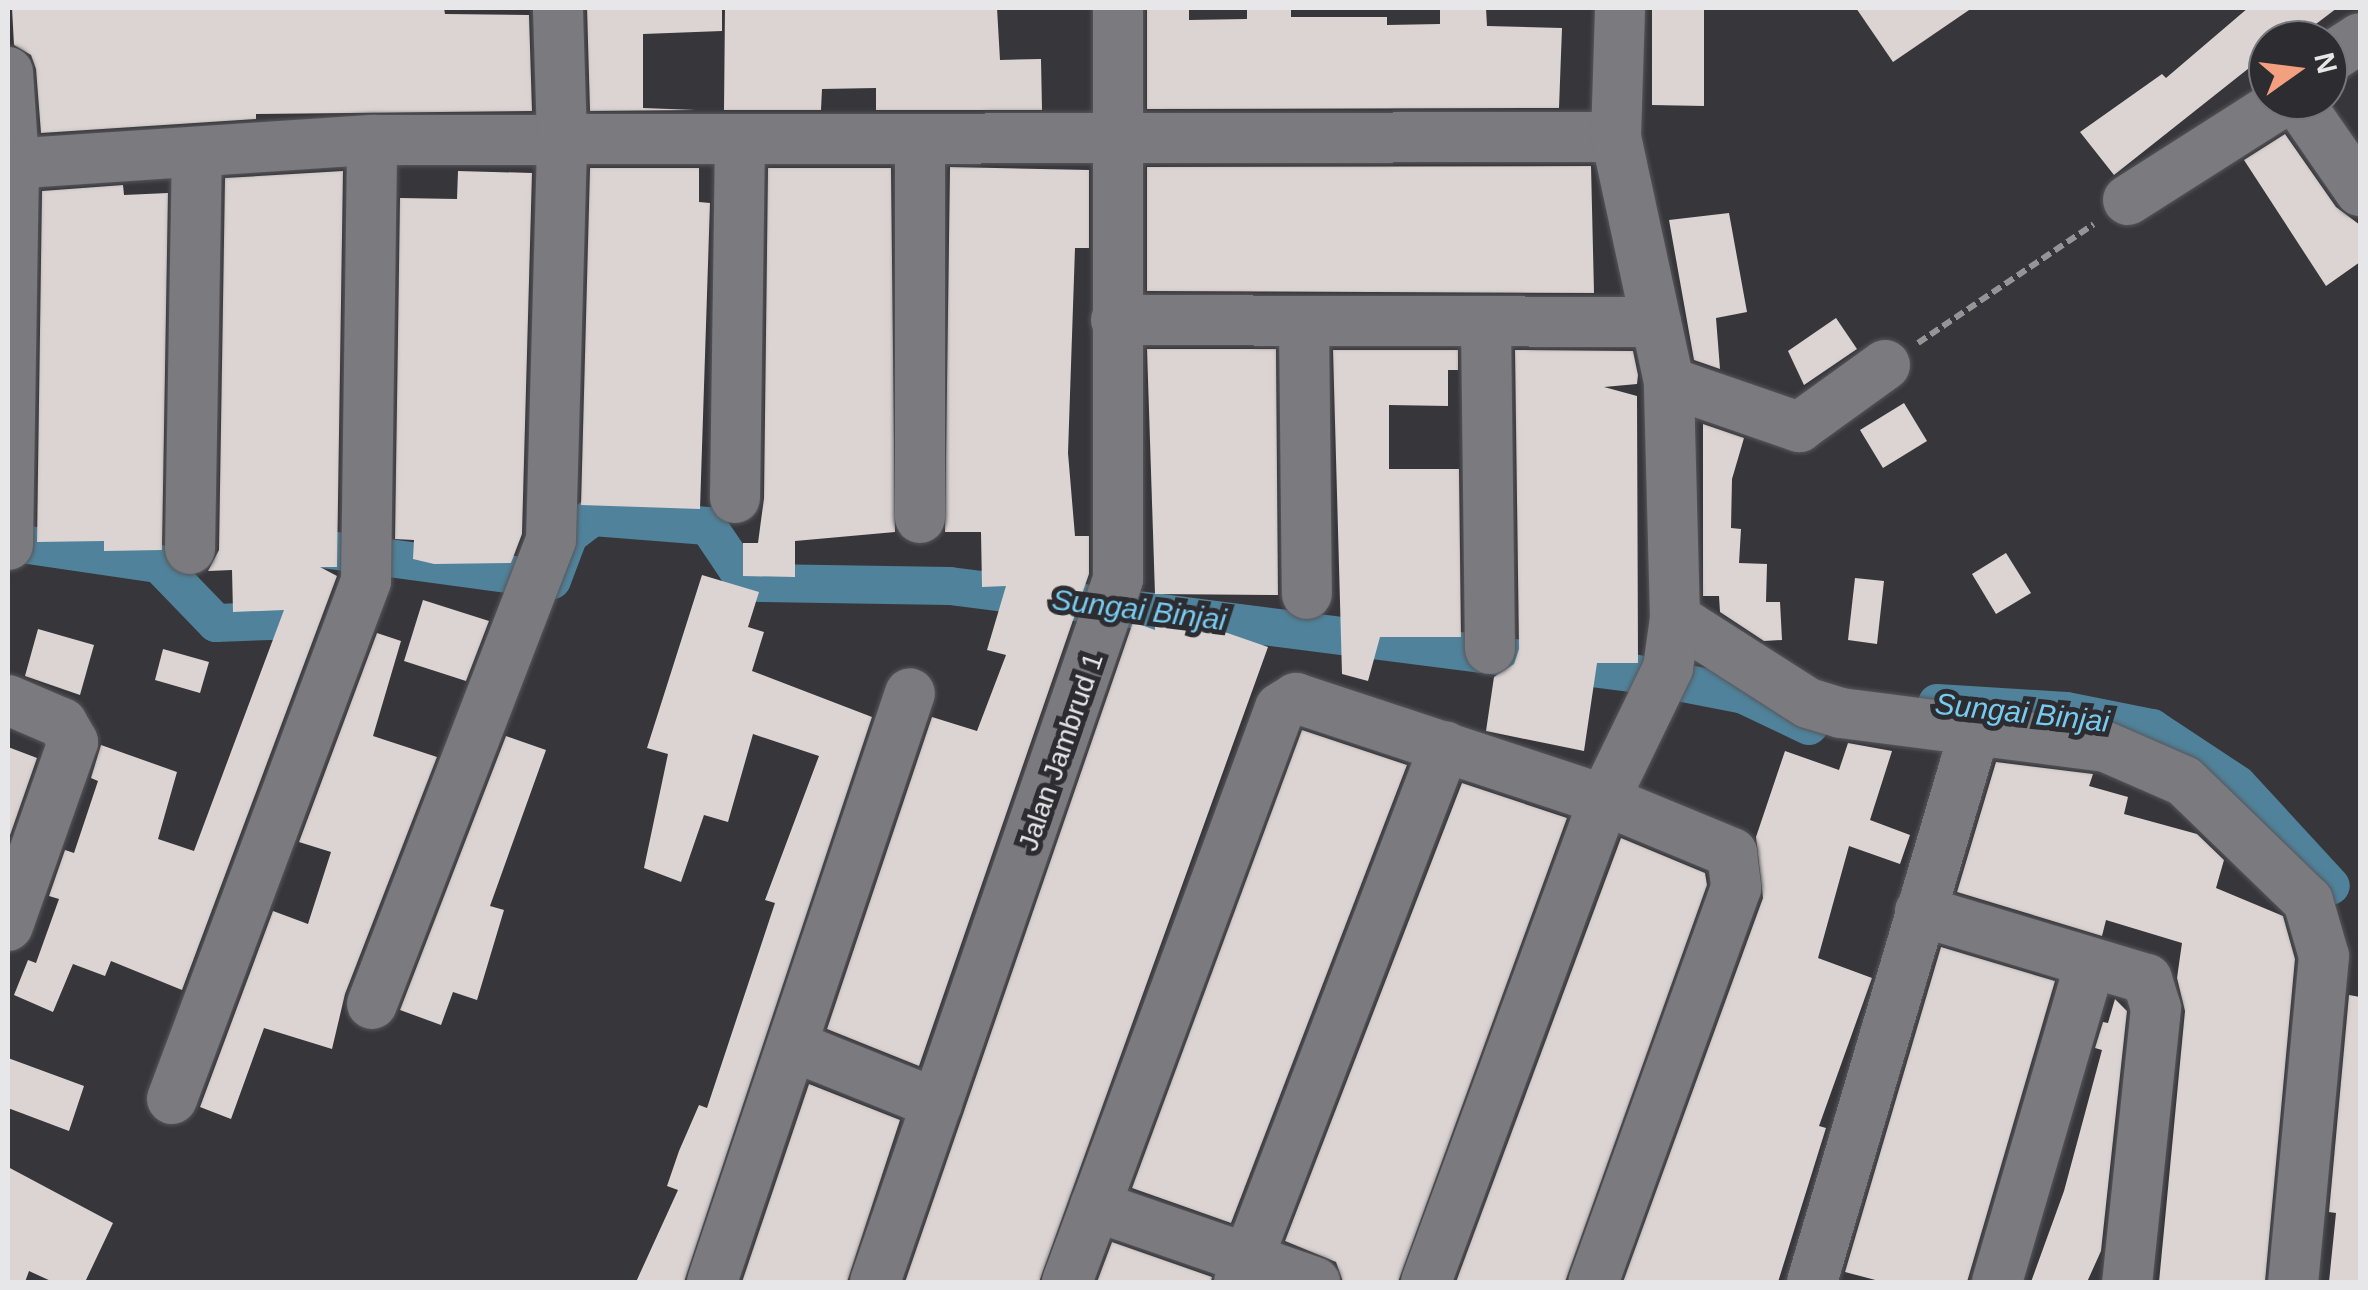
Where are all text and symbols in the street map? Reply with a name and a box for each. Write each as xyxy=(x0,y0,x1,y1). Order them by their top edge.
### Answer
north arrow xyxy=(2248,20,2348,120)
text: N xyxy=(2308,50,2343,77)
water label: Sungai Binjai xyxy=(1050,581,1228,639)
street label: Jalan Jambrud 1 xyxy=(1011,649,1111,855)
water label: Sungai Binjai xyxy=(1933,686,2111,740)

